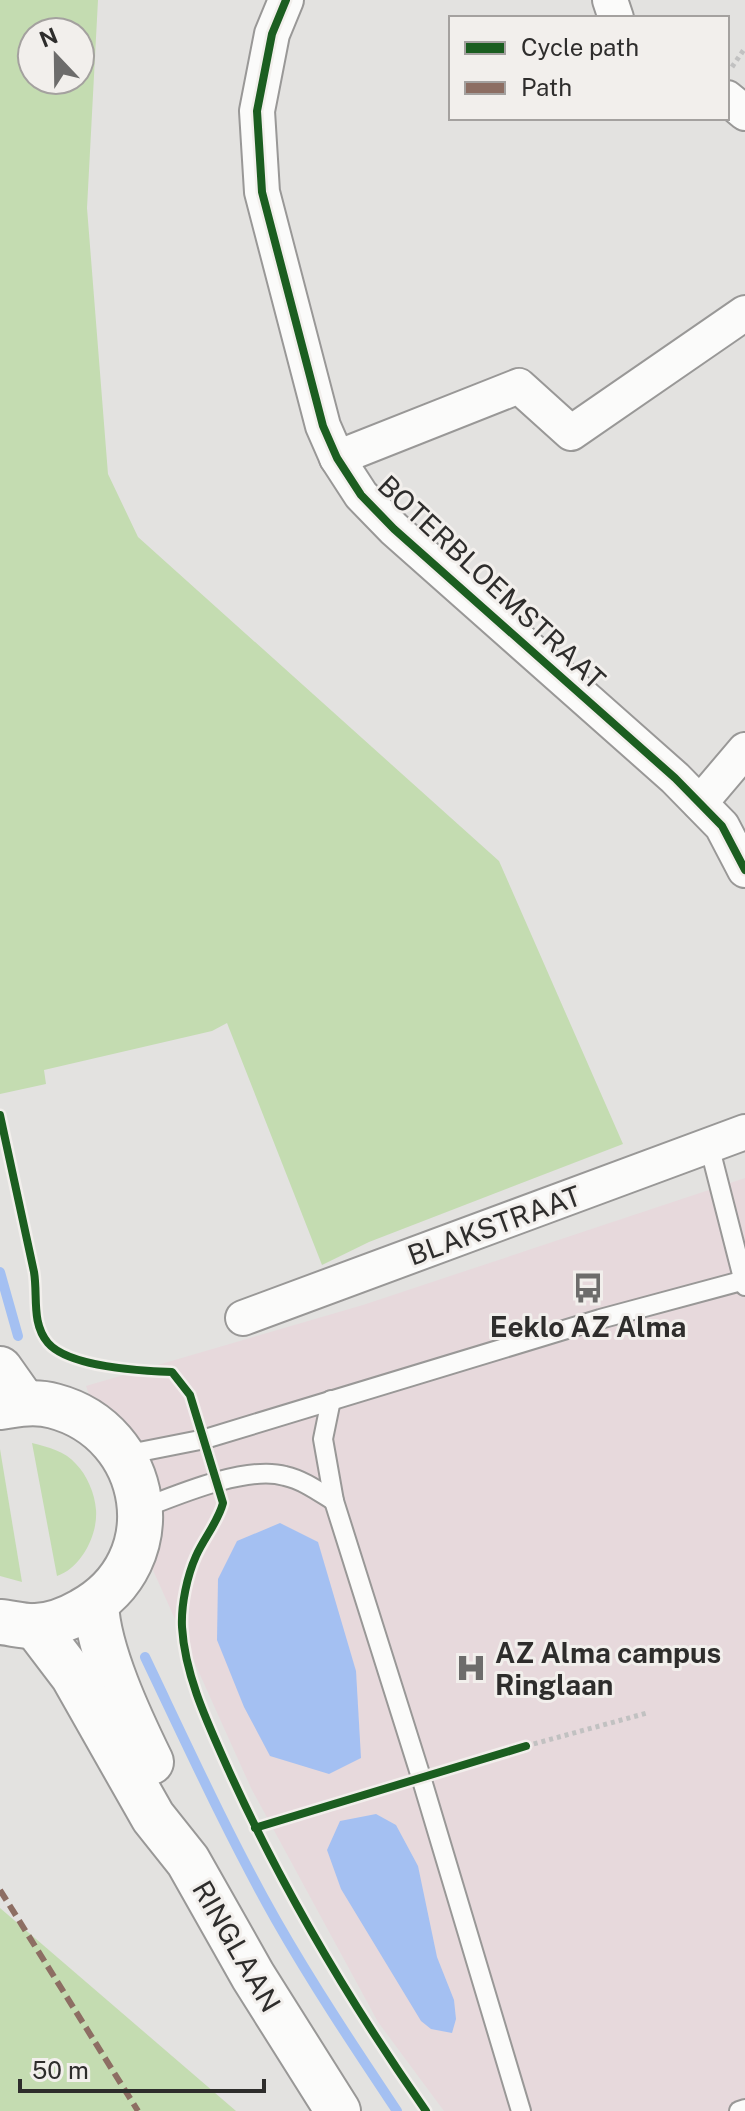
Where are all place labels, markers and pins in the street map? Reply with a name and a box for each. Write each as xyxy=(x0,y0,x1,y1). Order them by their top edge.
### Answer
bus stop icon: Eeklo AZ Alma xyxy=(571,1271,605,1305)
place label: Eeklo AZ Alma xyxy=(490,1310,686,1343)
place label: AZ Alma campus Ringlaan xyxy=(495,1636,721,1701)
hospital icon: AZ Alma campus Ringlaan xyxy=(454,1651,488,1685)

